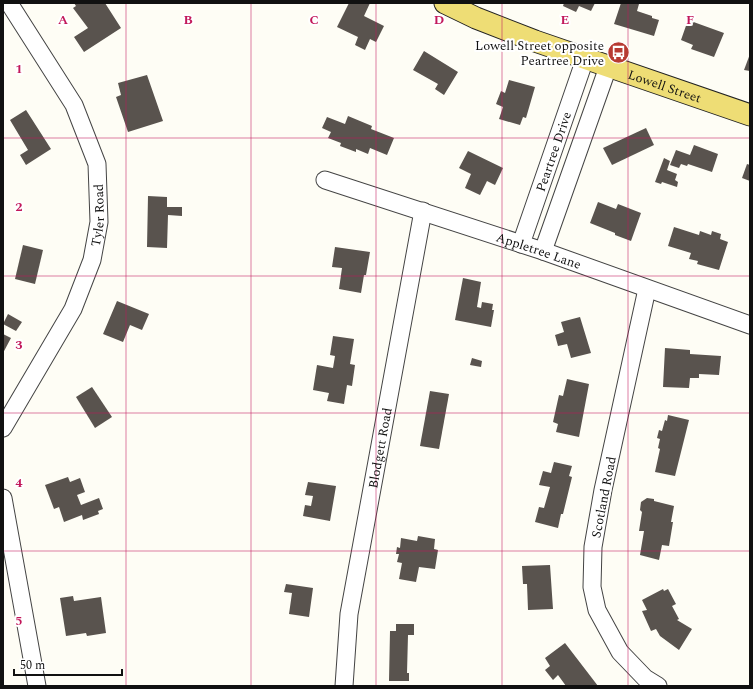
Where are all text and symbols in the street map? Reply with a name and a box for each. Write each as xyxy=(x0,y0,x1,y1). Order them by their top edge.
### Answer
text: A xyxy=(58,10,68,30)
text: B xyxy=(183,10,193,30)
text: C xyxy=(309,10,319,30)
text: D xyxy=(434,10,444,30)
text: E xyxy=(561,10,570,30)
text: F xyxy=(686,10,694,30)
place label: Lowell Street opposite Peartree Drive xyxy=(475,36,604,71)
bus stop icon: Lowell Street opposite Peartree Drive xyxy=(606,39,632,65)
text: 1 xyxy=(15,59,23,79)
street label: Lowell Street xyxy=(625,65,704,109)
street label: Peartree Drive xyxy=(531,109,577,194)
street label: Tyler Road xyxy=(86,183,110,248)
text: 2 xyxy=(15,197,23,217)
street label: Appletree Lane xyxy=(493,227,584,275)
text: 3 xyxy=(15,335,23,355)
street label: Blodgett Road xyxy=(363,406,398,490)
street label: Scotland Road xyxy=(586,455,622,540)
text: 4 xyxy=(15,473,23,493)
text: 5 xyxy=(15,611,23,631)
scale bar xyxy=(14,651,122,677)
text: 50 m xyxy=(20,656,45,675)

